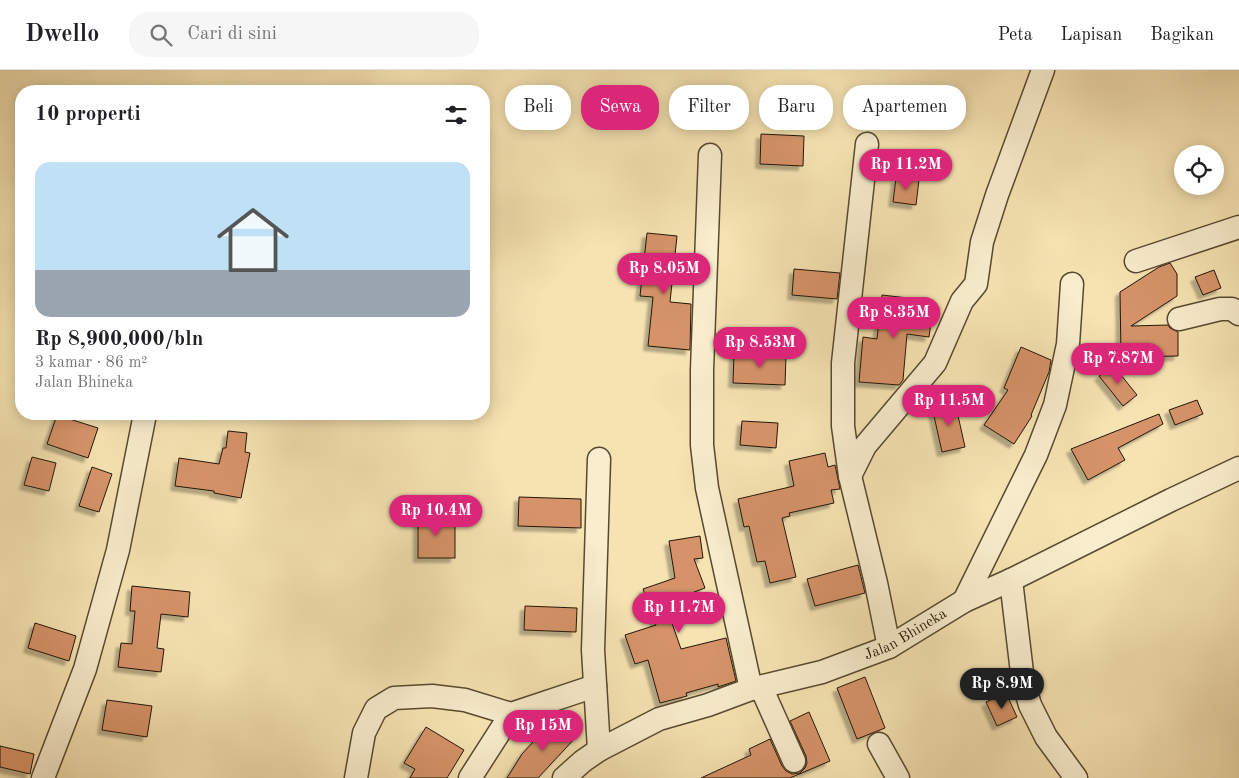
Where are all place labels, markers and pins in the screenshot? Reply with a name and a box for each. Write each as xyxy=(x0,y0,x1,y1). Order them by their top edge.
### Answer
pin: Rp 11.2M xyxy=(854,148,958,191)
pin: Rp 8.05M xyxy=(612,252,716,295)
pin: Rp 8.35M xyxy=(842,296,946,339)
pin: Rp 8.53M xyxy=(708,326,812,369)
pin: Rp 7.87M xyxy=(1066,342,1170,385)
pin: Rp 11.5M xyxy=(897,384,1001,427)
pin: Rp 10.4M xyxy=(384,494,488,537)
pin: Rp 11.7M xyxy=(627,592,731,634)
pin: Rp 8.9M xyxy=(956,668,1048,710)
pin: Rp 15M xyxy=(502,710,584,752)

